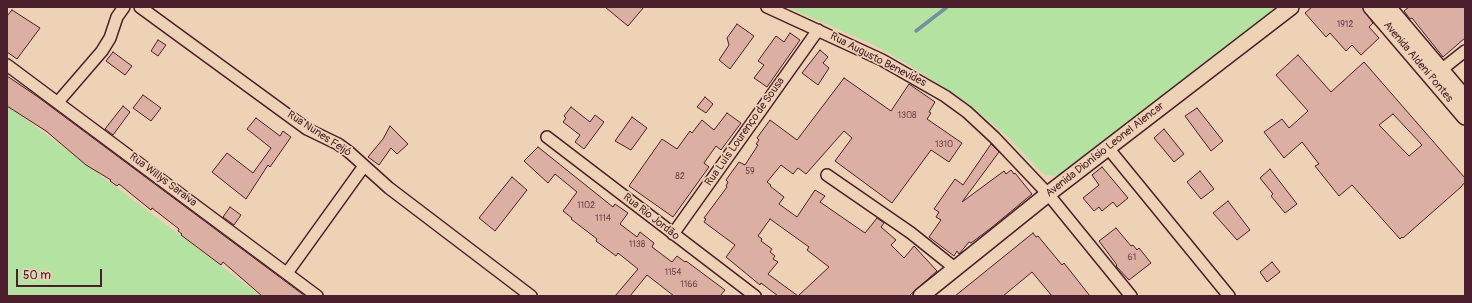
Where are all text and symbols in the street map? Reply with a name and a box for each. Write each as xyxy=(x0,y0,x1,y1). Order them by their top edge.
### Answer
street label: Avenida Aldeni Pontes xyxy=(1380,19,1456,105)
house number: 1912 xyxy=(1337,20,1353,30)
street label: Rua Augusto Benevides xyxy=(828,30,928,90)
street label: Rua Luís Lourenço de Sousa xyxy=(702,75,788,189)
street label: Avenida Dionísio Leonel Alencar xyxy=(1043,100,1167,200)
street label: Rua Nunes Feijó xyxy=(284,108,354,160)
house number: 1308 xyxy=(897,111,917,121)
house number: 1310 xyxy=(935,140,953,150)
street label: Rua Willys Saraiva xyxy=(127,150,199,210)
house number: 59 xyxy=(745,167,755,177)
house number: 82 xyxy=(675,172,685,182)
street label: Rua Rio Jordão xyxy=(620,191,682,243)
house number: 1102 xyxy=(577,201,595,211)
house number: 1114 xyxy=(595,214,611,224)
house number: 1138 xyxy=(629,240,645,250)
house number: 61 xyxy=(1128,253,1136,263)
scale bar xyxy=(18,261,104,287)
text: 50 m xyxy=(23,268,51,283)
house number: 1154 xyxy=(664,268,682,278)
house number: 1166 xyxy=(680,280,698,290)

